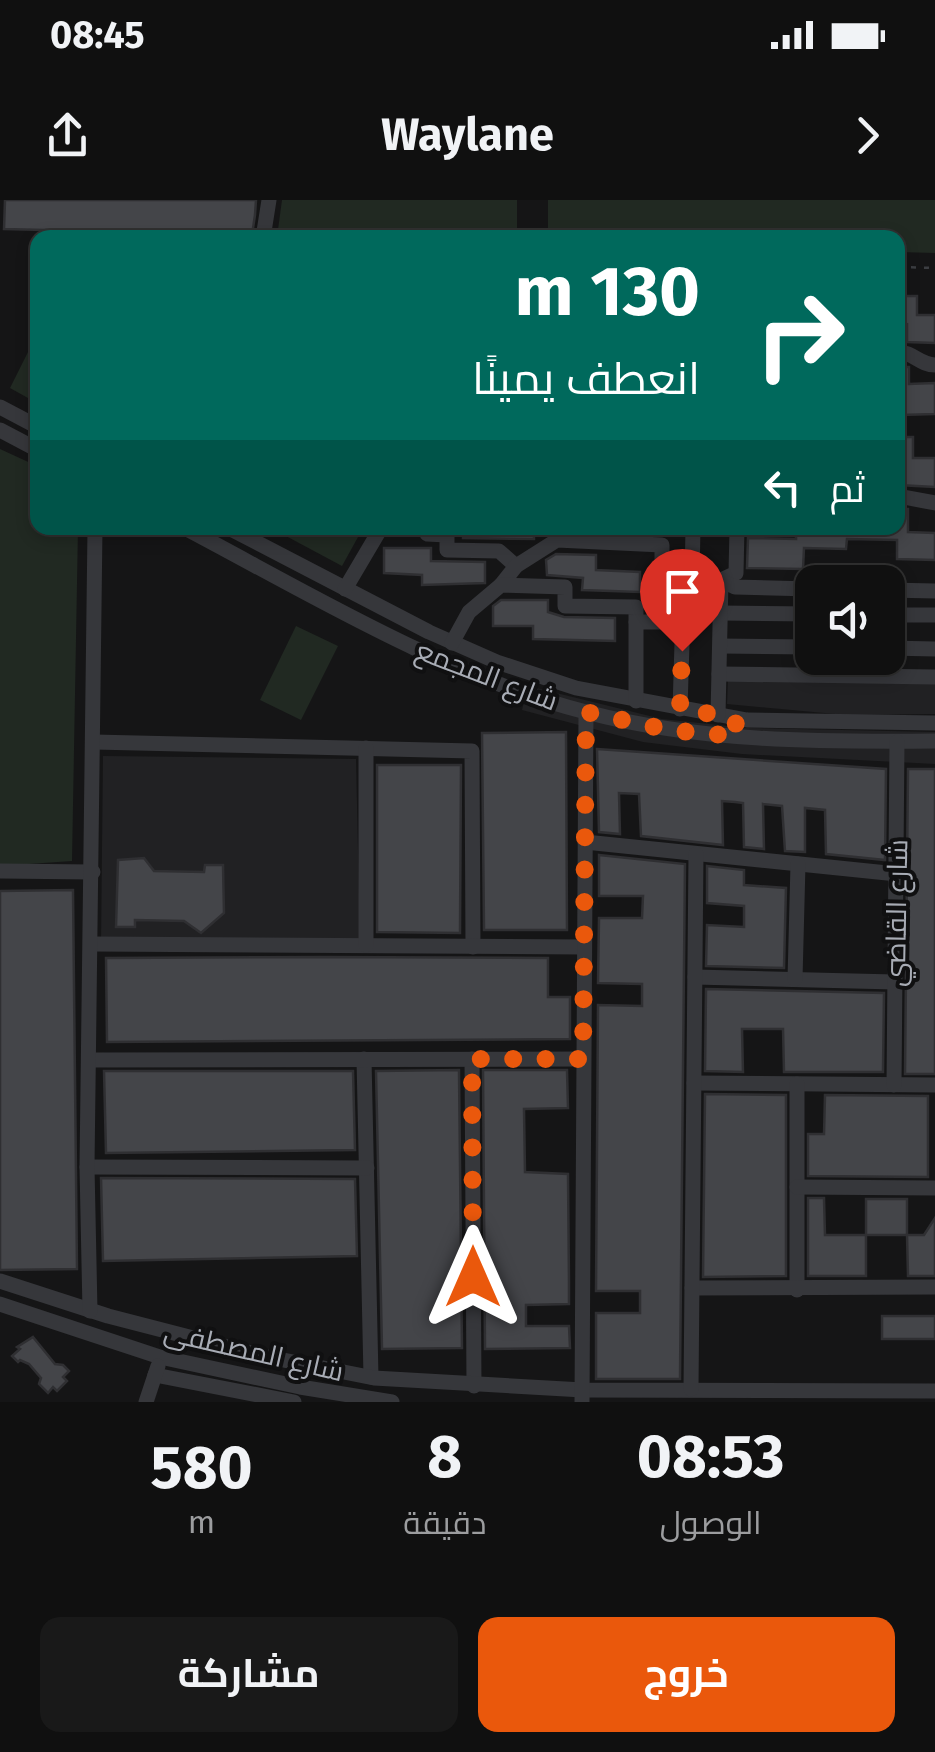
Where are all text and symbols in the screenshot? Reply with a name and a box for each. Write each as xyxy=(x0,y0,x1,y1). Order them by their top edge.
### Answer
text: 08:45 xyxy=(50,12,145,58)
icon: share xyxy=(40,108,95,163)
text: Waylane xyxy=(381,108,554,162)
icon: forward xyxy=(840,108,895,163)
text: 130 m xyxy=(514,250,700,334)
icon: right xyxy=(735,270,865,400)
text: انعطف يمينًا xyxy=(472,352,700,406)
icon: left xyxy=(755,460,810,515)
text: ثم xyxy=(830,466,865,512)
pin xyxy=(640,549,725,652)
icon: arrive xyxy=(655,564,710,619)
map controls xyxy=(795,565,905,675)
button: sound xyxy=(795,565,905,675)
street label: شارع المجمع xyxy=(411,633,562,719)
street label: شارع القاضي xyxy=(879,839,918,987)
position arrow xyxy=(421,1225,525,1329)
street label: شارع المصطفى xyxy=(160,1315,347,1390)
text: 8 xyxy=(427,1421,462,1493)
text: 08:53 xyxy=(637,1421,785,1493)
text: 580 xyxy=(151,1432,253,1504)
text: m xyxy=(188,1503,215,1541)
text: دقيقة xyxy=(403,1504,486,1542)
text: الوصول xyxy=(660,1504,762,1542)
button: مشاركة xyxy=(40,1617,458,1732)
button: خروج xyxy=(478,1617,895,1732)

